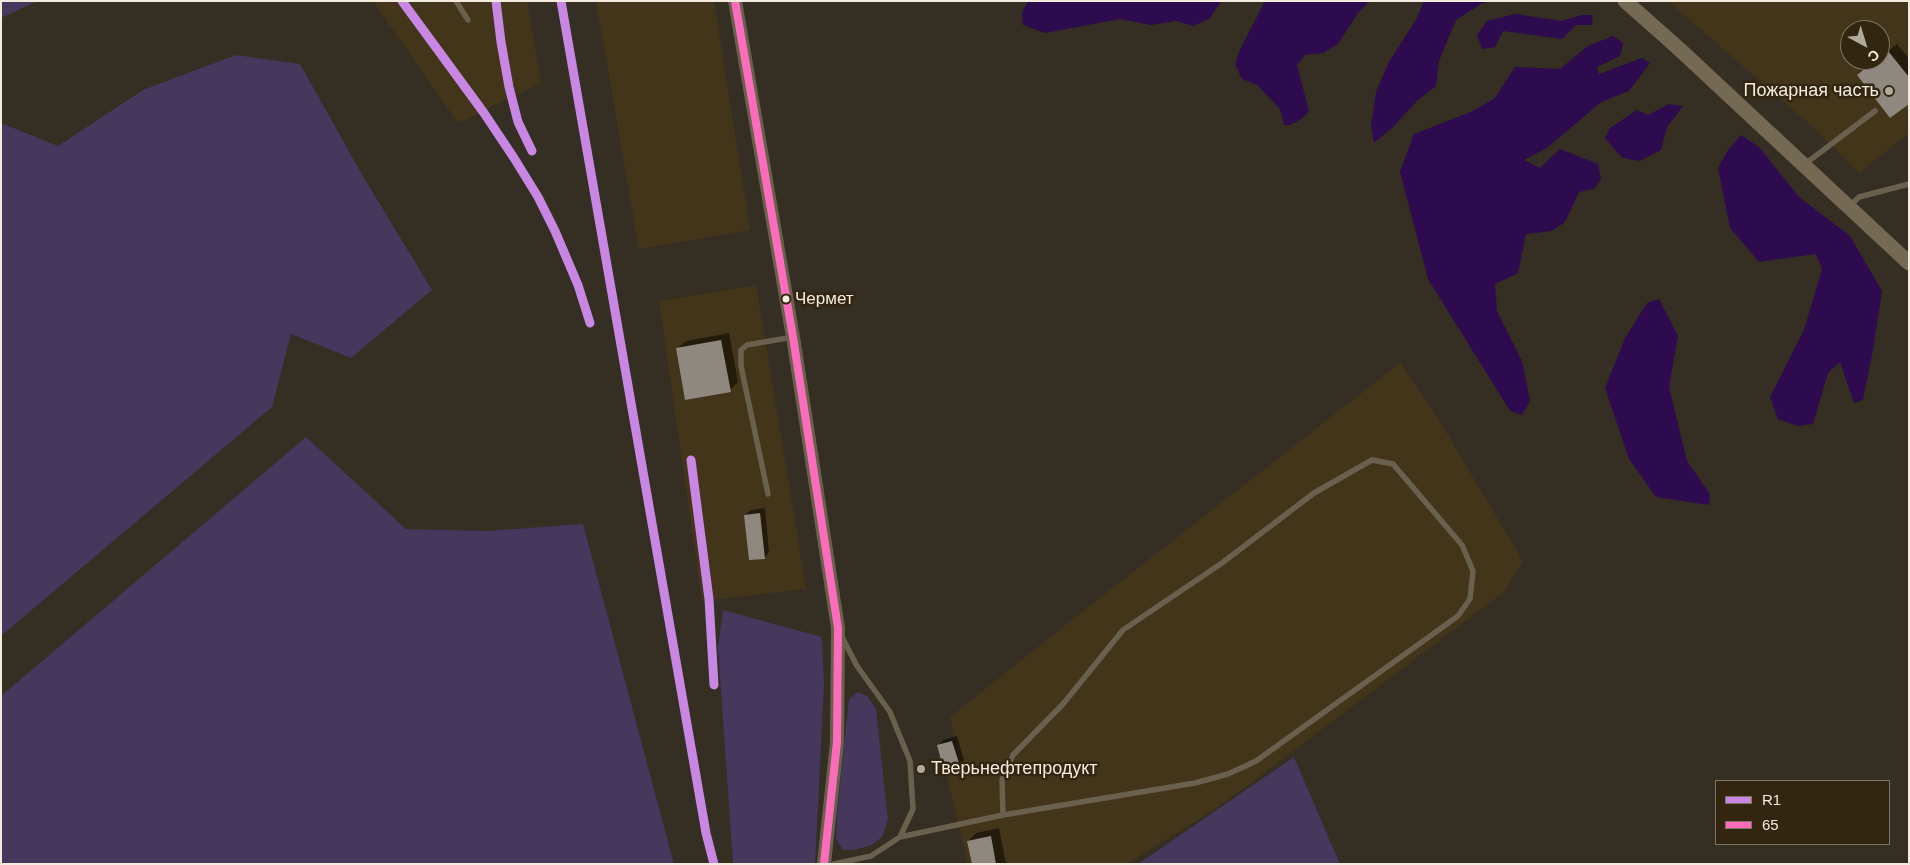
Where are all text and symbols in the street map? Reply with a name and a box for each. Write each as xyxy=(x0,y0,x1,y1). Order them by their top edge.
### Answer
north arrow xyxy=(1840,20,1890,70)
text: С xyxy=(1865,46,1883,65)
place label: Пожарная часть xyxy=(1743,80,1879,102)
marker: Пожарная часть xyxy=(1883,85,1895,97)
place label: Чермет xyxy=(795,289,854,309)
marker: Чермет xyxy=(781,294,791,304)
place label: Тверьнефтепродукт xyxy=(931,758,1098,780)
marker: Тверьнефтепродукт xyxy=(915,763,927,775)
legend xyxy=(1715,780,1890,845)
text: R1 xyxy=(1762,791,1781,808)
text: 65 xyxy=(1762,816,1779,833)

